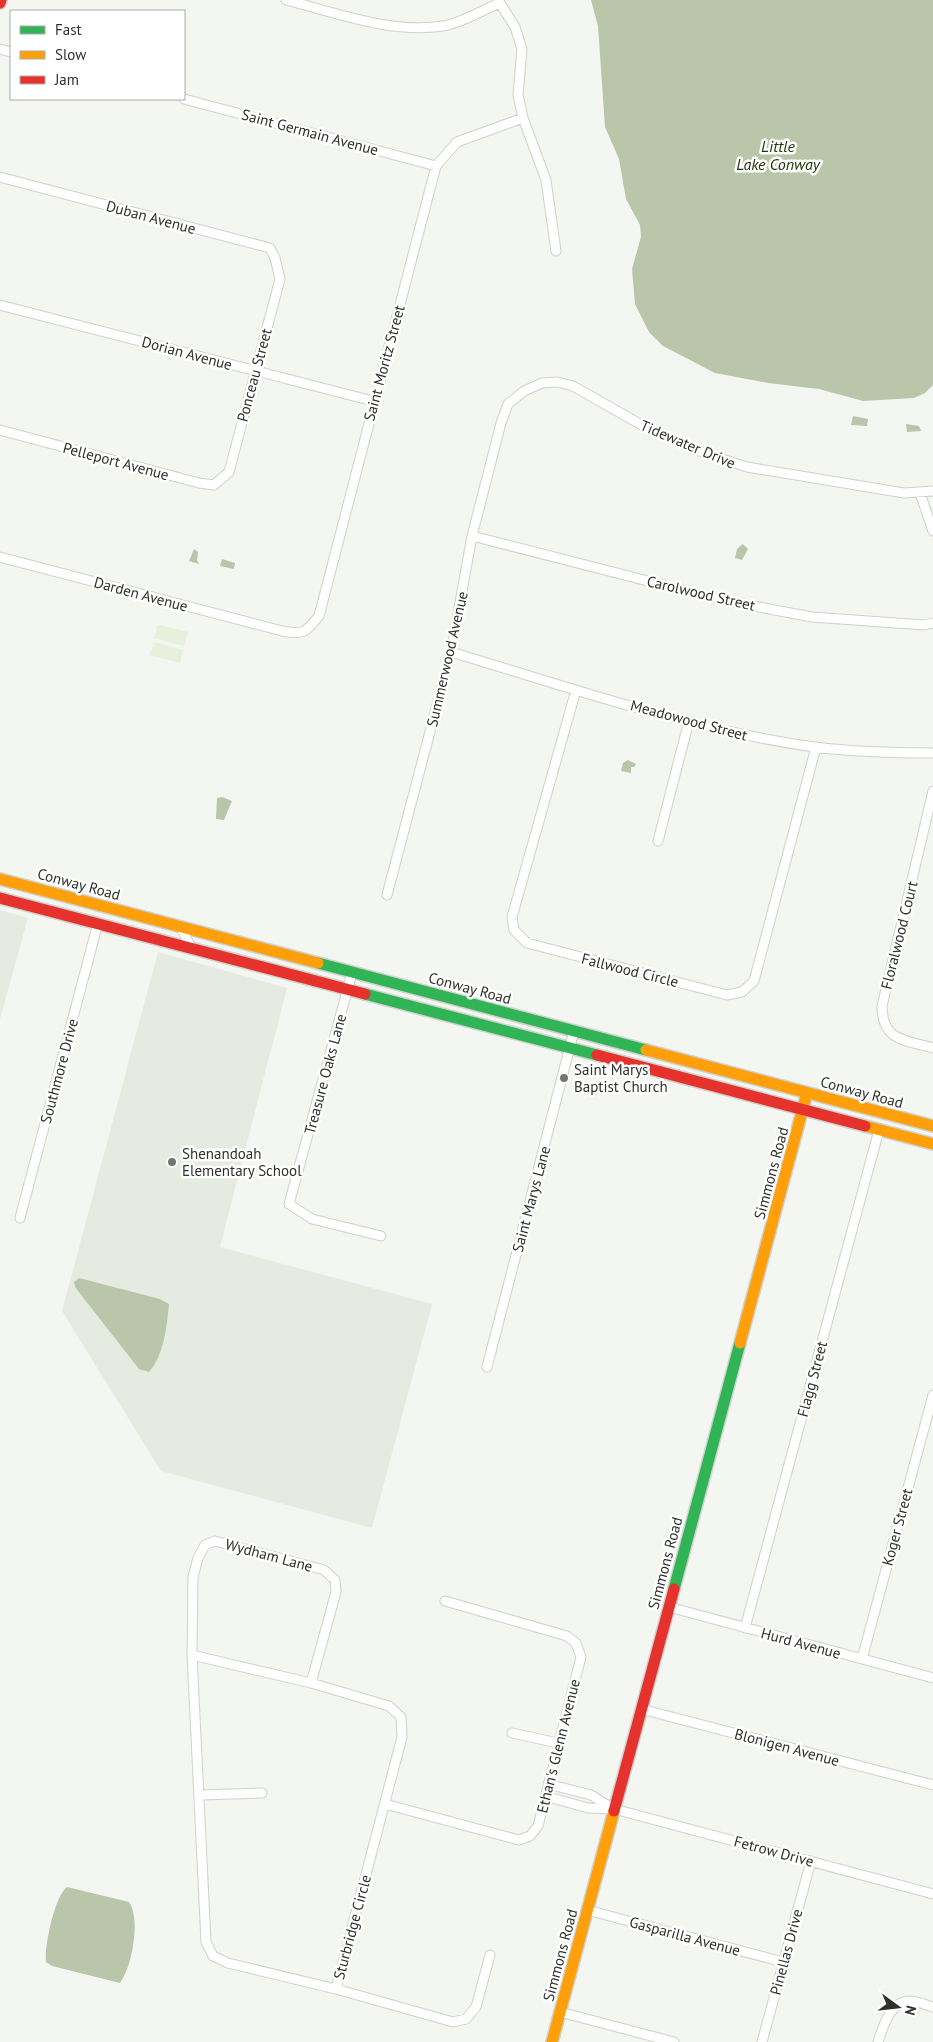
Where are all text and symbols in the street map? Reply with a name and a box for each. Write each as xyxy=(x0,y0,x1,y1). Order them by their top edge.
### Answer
legend xyxy=(10,10,185,100)
text: Fast xyxy=(55,20,82,39)
text: Slow xyxy=(55,45,86,64)
text: Jam xyxy=(54,70,79,89)
street label: Saint Germain Avenue xyxy=(240,105,380,159)
water label: Little Lake Conway xyxy=(736,136,821,174)
street label: Duban Avenue xyxy=(104,196,198,238)
street label: Saint Moritz Street xyxy=(359,303,409,423)
street label: Ponceau Street xyxy=(232,326,276,424)
street label: Dorian Avenue xyxy=(140,332,234,374)
street label: Tidewater Drive xyxy=(638,415,738,473)
street label: Pelleport Avenue xyxy=(61,438,171,484)
street label: Carolwood Street xyxy=(645,571,757,615)
street label: Darden Avenue xyxy=(92,572,190,616)
street label: Summerwood Avenue xyxy=(422,589,472,729)
street label: Meadowood Street xyxy=(628,695,750,745)
street label: Conway Road xyxy=(36,864,122,904)
street label: Floralwood Court xyxy=(876,879,922,991)
street label: Fallwood Circle xyxy=(579,949,681,991)
street label: Conway Road xyxy=(427,968,513,1008)
street label: Treasure Oaks Lane xyxy=(300,1012,350,1136)
street label: Southmore Drive xyxy=(36,1016,82,1126)
place label: Saint Marys Baptist Church xyxy=(574,1060,668,1096)
marker: Saint Marys Baptist Church xyxy=(558,1072,570,1084)
street label: Conway Road xyxy=(819,1072,905,1112)
street label: Simmons Road xyxy=(750,1125,792,1221)
place label: Shenandoah Elementary School xyxy=(182,1144,302,1180)
street label: Saint Marys Lane xyxy=(508,1144,554,1254)
marker: Shenandoah Elementary School xyxy=(166,1156,178,1168)
street label: Flagg Street xyxy=(793,1339,831,1419)
street label: Koger Street xyxy=(878,1486,916,1568)
street label: Simmons Road xyxy=(644,1515,686,1611)
street label: Wydham Lane xyxy=(223,1534,315,1576)
street label: Hurd Avenue xyxy=(759,1623,843,1663)
street label: Ethan's Glenn Avenue xyxy=(532,1677,584,1815)
street label: Blonigen Avenue xyxy=(733,1724,841,1770)
street label: Fetrow Drive xyxy=(732,1831,816,1871)
street label: Sturbridge Circle xyxy=(329,1873,375,1981)
street label: Simmons Road xyxy=(539,1907,581,2003)
street label: Pinellas Drive xyxy=(765,1907,807,1997)
street label: Gasparilla Avenue xyxy=(627,1912,743,1960)
north arrow xyxy=(873,1982,923,2032)
text: N xyxy=(901,2004,920,2017)

